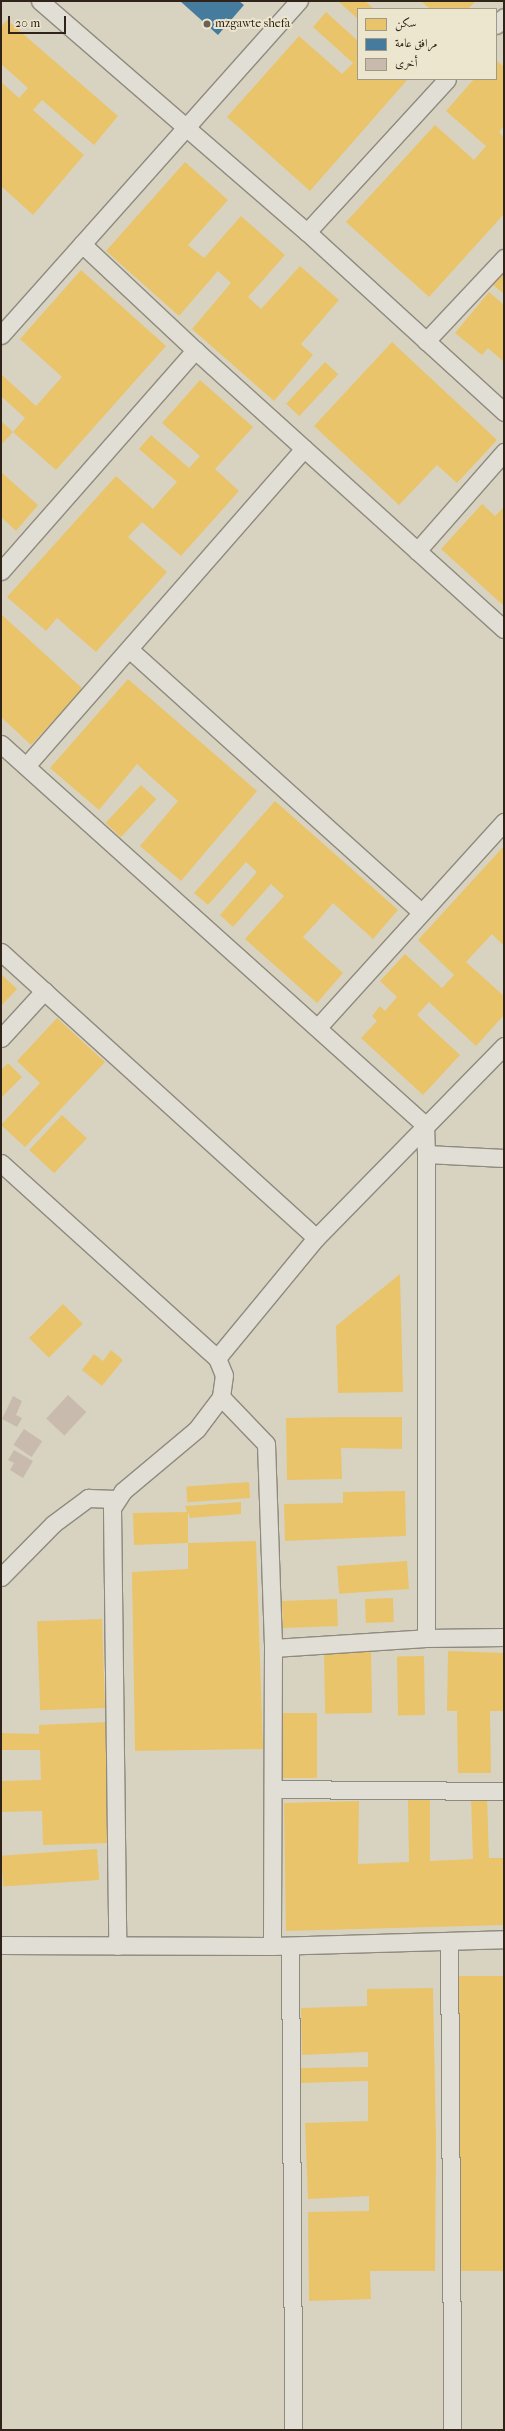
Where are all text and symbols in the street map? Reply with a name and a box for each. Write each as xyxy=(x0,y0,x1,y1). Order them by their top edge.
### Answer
scale bar xyxy=(10,8,68,34)
legend xyxy=(357,8,497,80)
text: 20 m xyxy=(15,16,40,30)
text: سكن xyxy=(395,16,416,30)
place label: mzgawte shefa xyxy=(215,17,290,31)
marker: mzgawte shefa xyxy=(202,19,212,29)
text: مرافق عامة xyxy=(395,36,437,50)
text: أخرى xyxy=(395,56,418,70)

